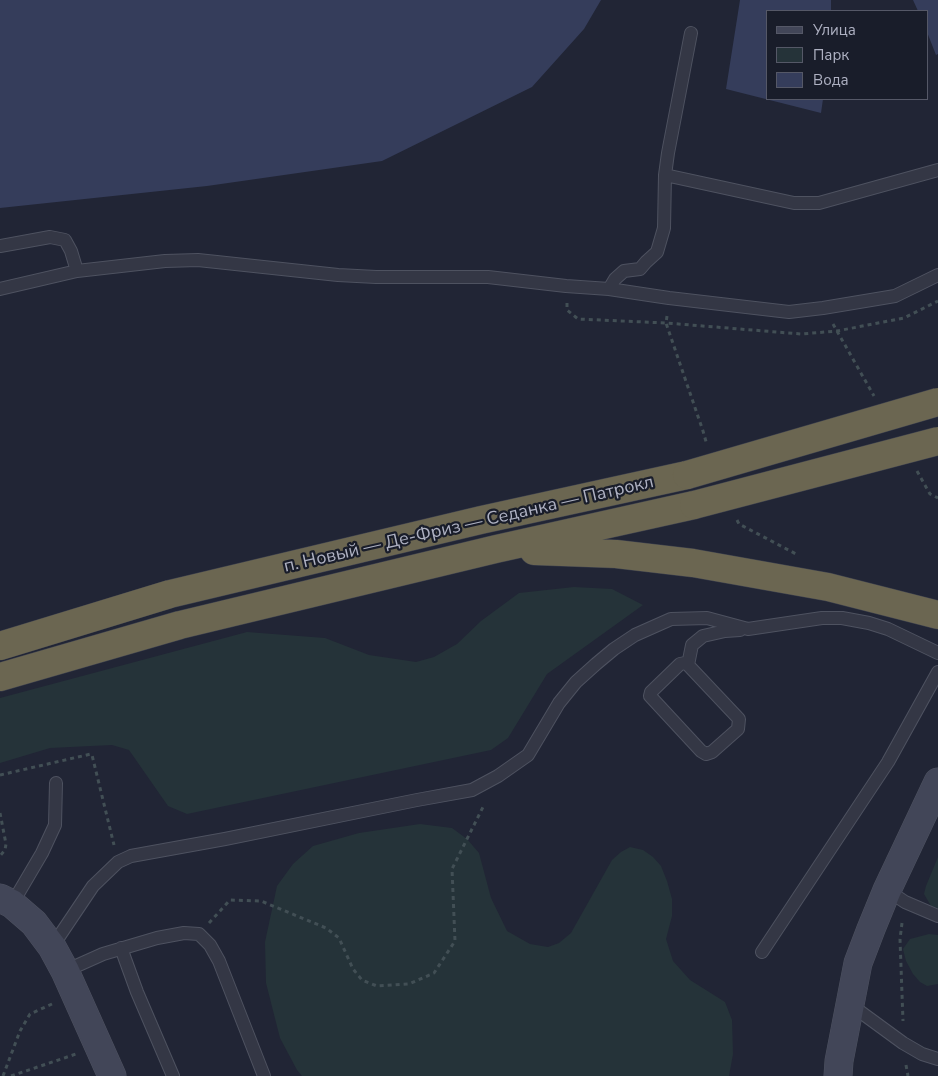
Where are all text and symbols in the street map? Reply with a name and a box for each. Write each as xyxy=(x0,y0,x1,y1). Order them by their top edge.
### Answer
legend xyxy=(766,10,928,100)
text: Улица xyxy=(813,20,856,40)
text: Парк xyxy=(813,45,849,65)
text: Вода xyxy=(813,70,849,90)
street label: п. Новый — Де-Фриз — Седанка — Патрокл xyxy=(282,472,656,578)

